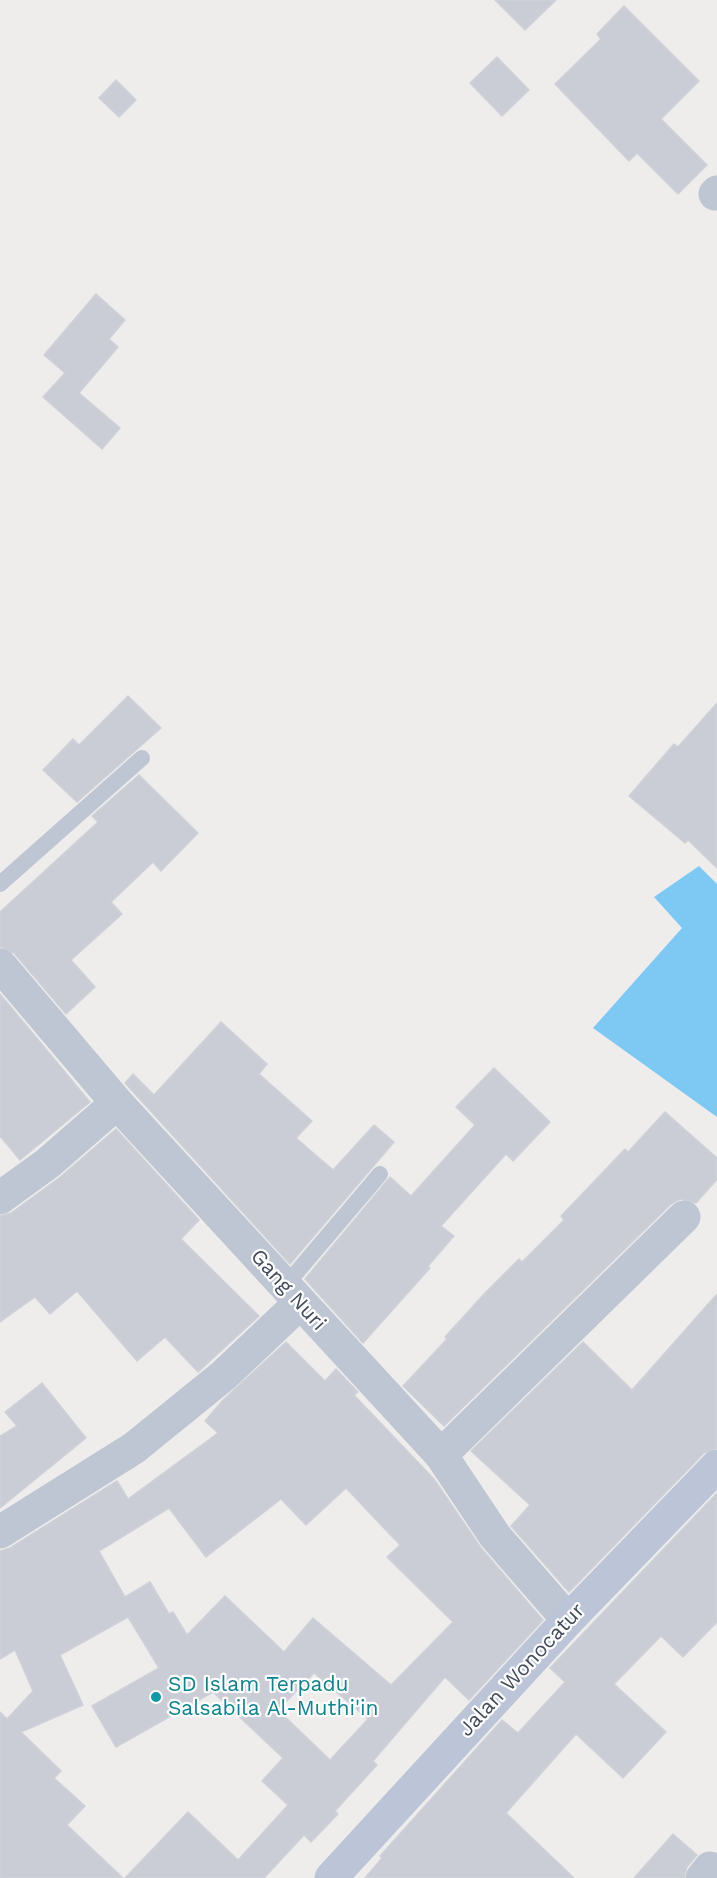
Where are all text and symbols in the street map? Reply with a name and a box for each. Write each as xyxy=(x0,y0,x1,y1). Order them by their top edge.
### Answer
street label: Gang Nuri xyxy=(245,1244,331,1336)
street label: Jalan Wonocatur xyxy=(454,1598,590,1742)
place label: SD Islam Terpadu Salsabila Al-Muthi'in xyxy=(168,1672,378,1722)
marker: SD Islam Terpadu Salsabila Al-Muthi'in xyxy=(149,1690,163,1704)

